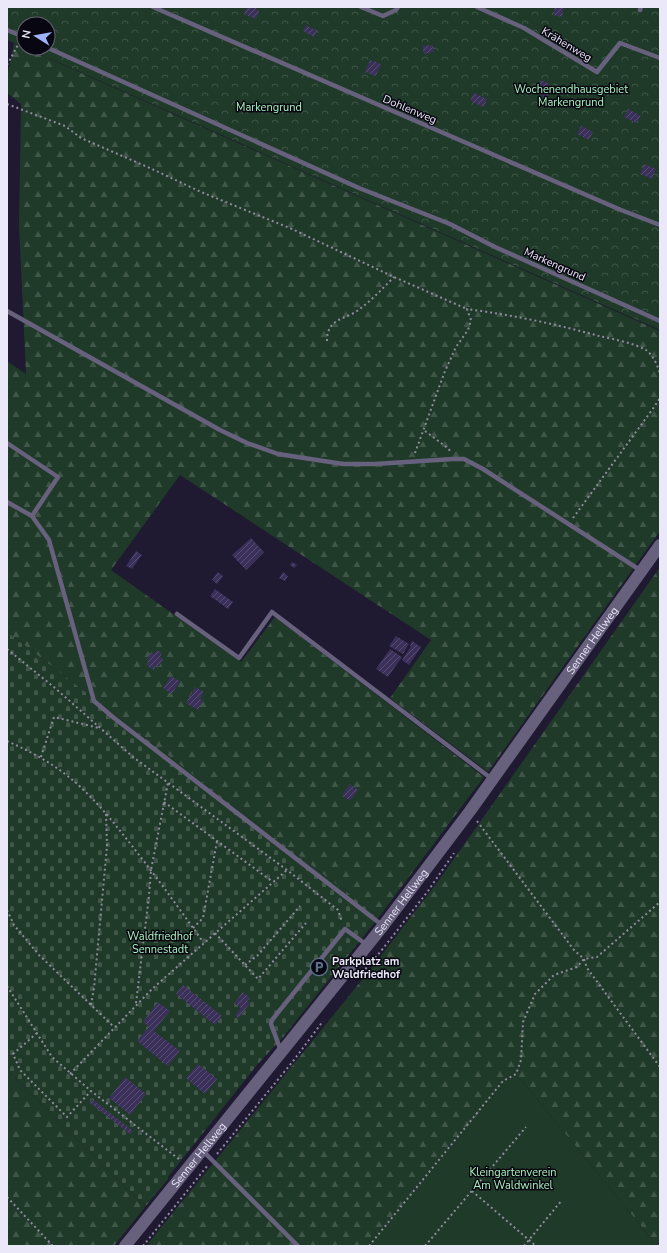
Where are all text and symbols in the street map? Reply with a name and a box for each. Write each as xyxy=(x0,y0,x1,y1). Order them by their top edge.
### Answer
north arrow xyxy=(16,16,56,56)
street label: Krähenweg xyxy=(539,23,595,65)
text: N xyxy=(19,29,35,40)
park label: Wochenendhausgebiet Markengrund xyxy=(514,82,628,110)
street label: Dohlenweg xyxy=(381,91,439,128)
park label: Markengrund xyxy=(236,100,302,115)
street label: Markengrund xyxy=(522,244,588,285)
street label: Senner Hellweg xyxy=(563,604,622,677)
street label: Senner Hellweg xyxy=(371,866,432,939)
park label: Waldfriedhof Sennestadt xyxy=(127,929,193,957)
place label: Parkplatz am Waldfriedhof xyxy=(332,954,401,982)
parking icon: Parkplatz am Waldfriedhof xyxy=(309,957,329,977)
street label: Senner Hellweg xyxy=(168,1119,230,1191)
park label: Kleingartenverein Am Waldwinkel xyxy=(469,1165,557,1193)

